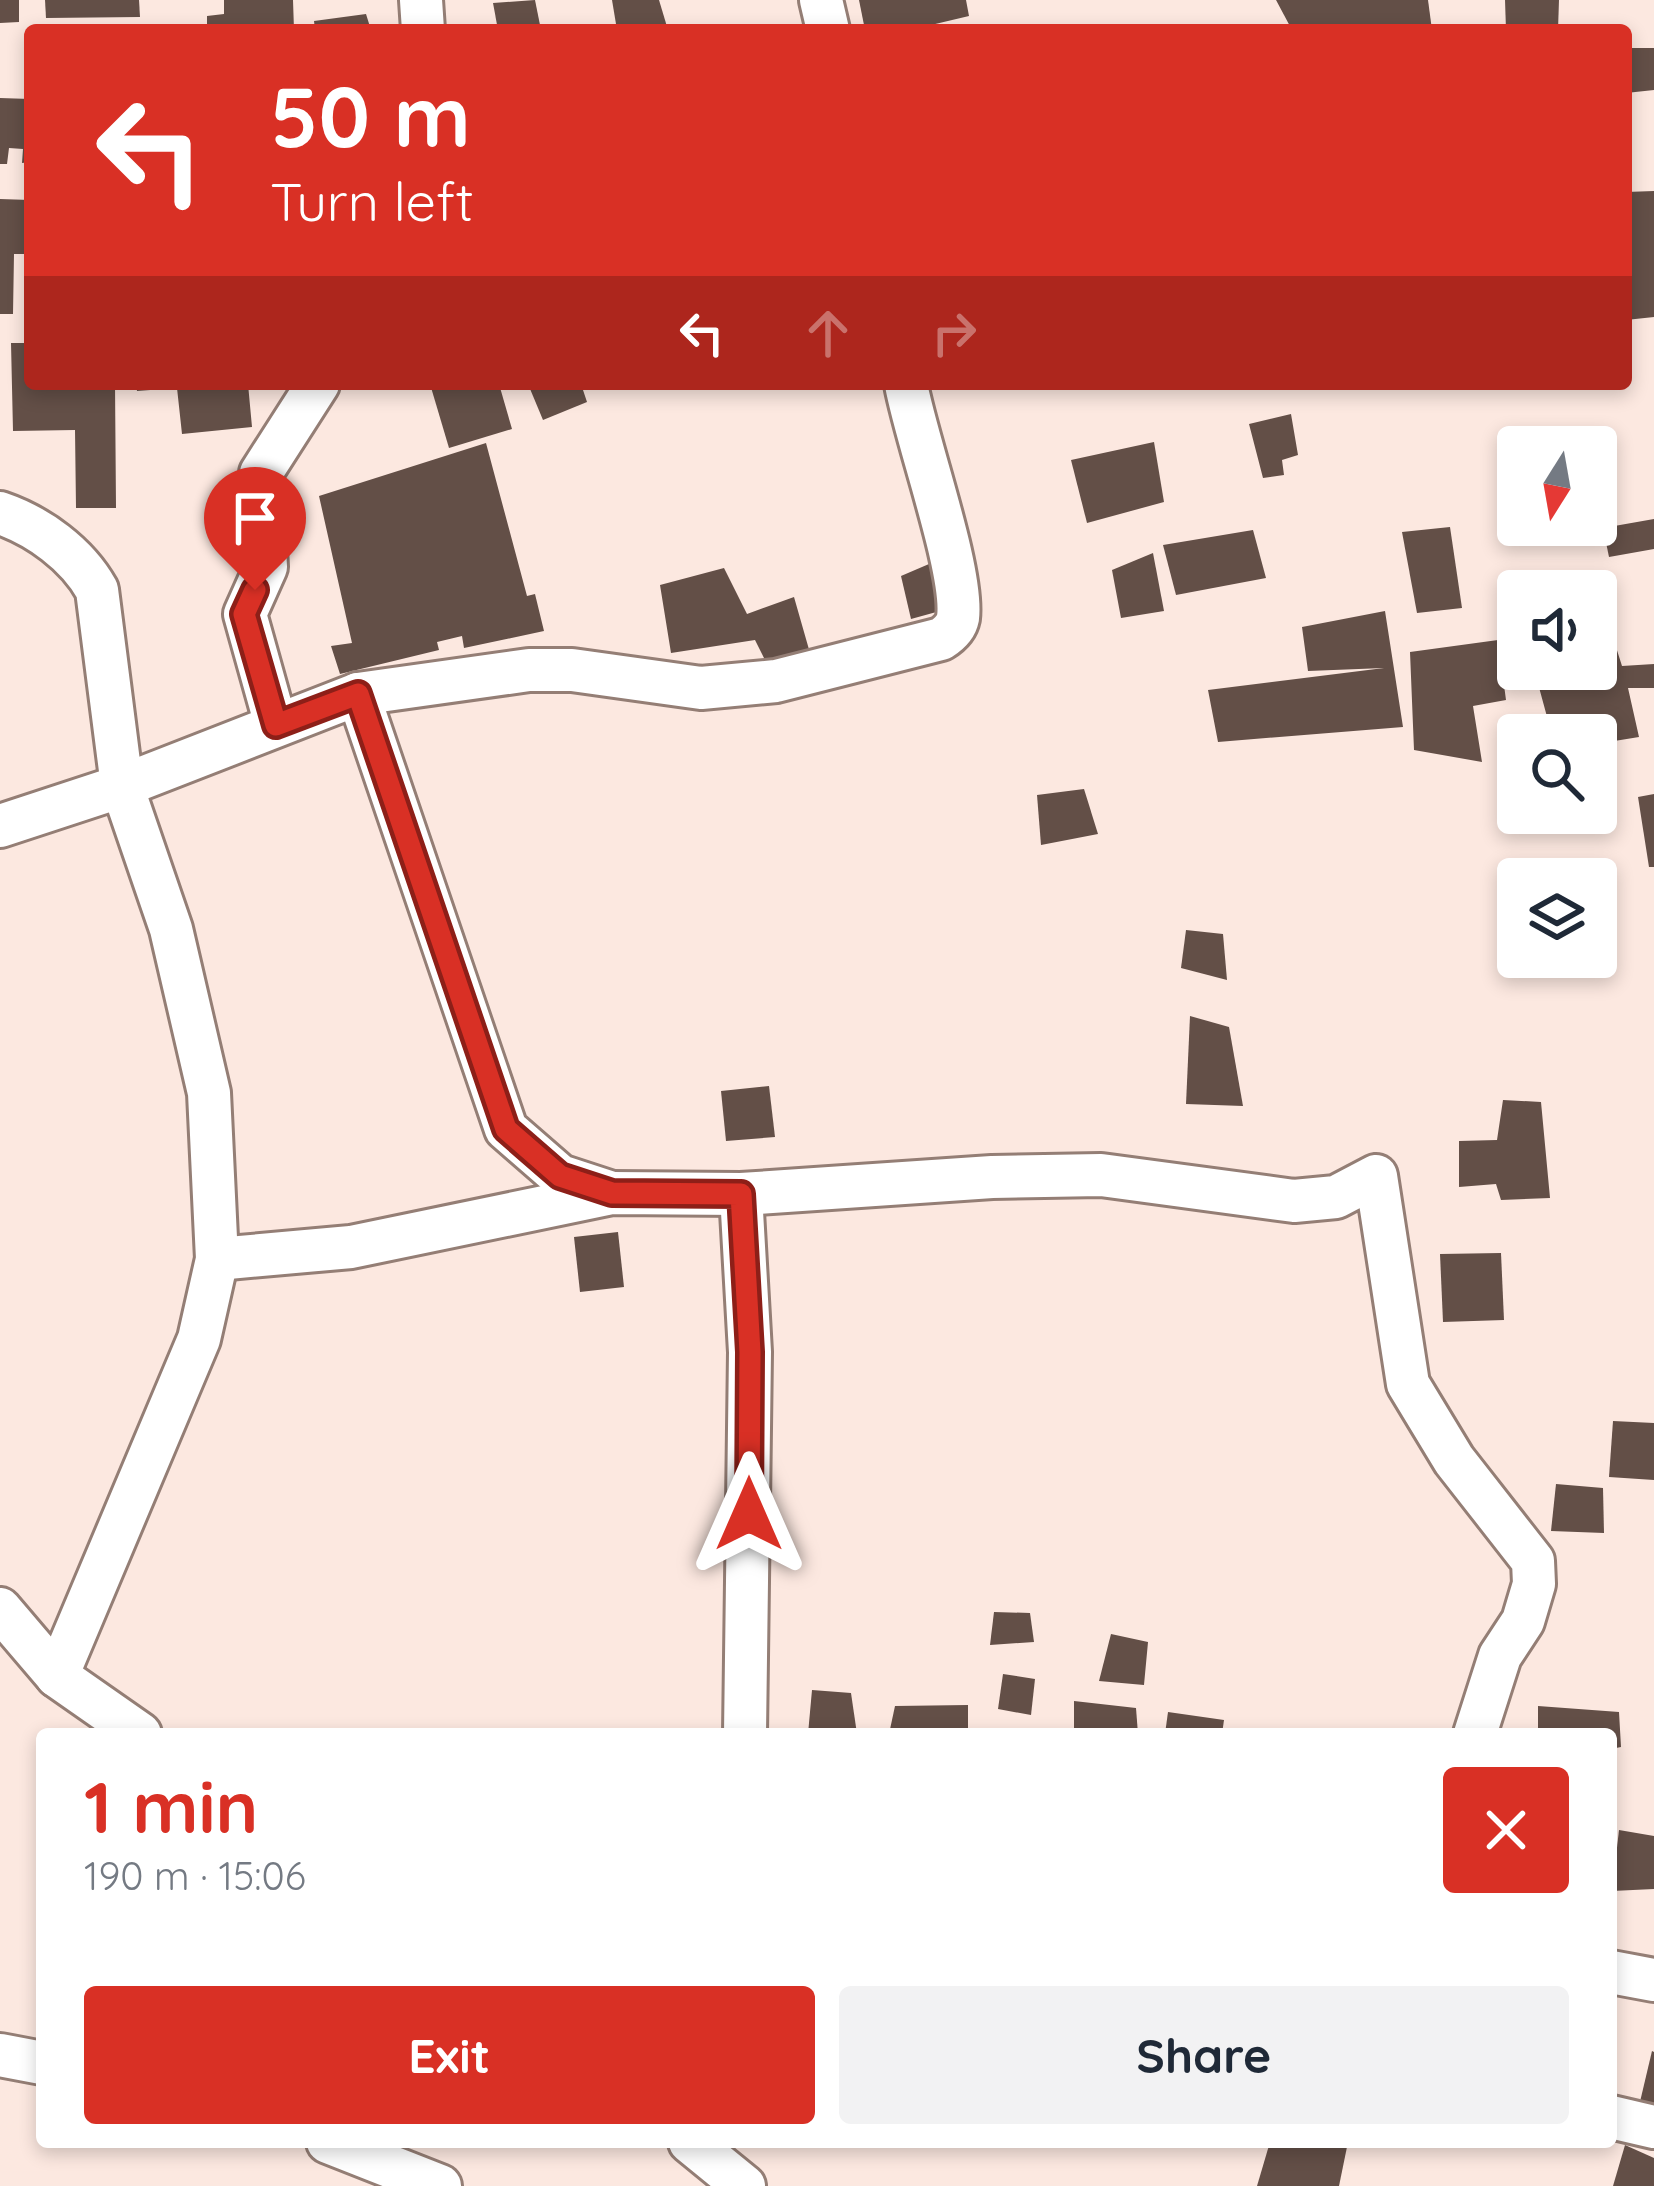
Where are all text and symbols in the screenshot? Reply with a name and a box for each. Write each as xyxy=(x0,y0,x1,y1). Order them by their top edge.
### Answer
text: 50 m xyxy=(270,63,471,168)
icon: left xyxy=(72,72,228,228)
text: Turn left xyxy=(270,167,474,235)
icon: left xyxy=(669,300,735,366)
icon: ahead xyxy=(795,300,861,366)
icon: right xyxy=(921,300,987,366)
north arrow xyxy=(1497,426,1617,546)
map controls xyxy=(1497,426,1617,978)
pin xyxy=(204,467,306,590)
icon: arrive xyxy=(222,485,288,551)
button: sound xyxy=(1497,570,1617,690)
button: search xyxy=(1497,714,1617,834)
button: layers xyxy=(1497,858,1617,978)
position arrow xyxy=(686,1451,812,1577)
text: 1 min xyxy=(84,1761,258,1851)
button: close xyxy=(1443,1767,1569,1893)
text: 190 m · 15:06 xyxy=(84,1851,306,1900)
button: Exit xyxy=(84,1986,815,2124)
button: Share xyxy=(839,1986,1569,2124)

